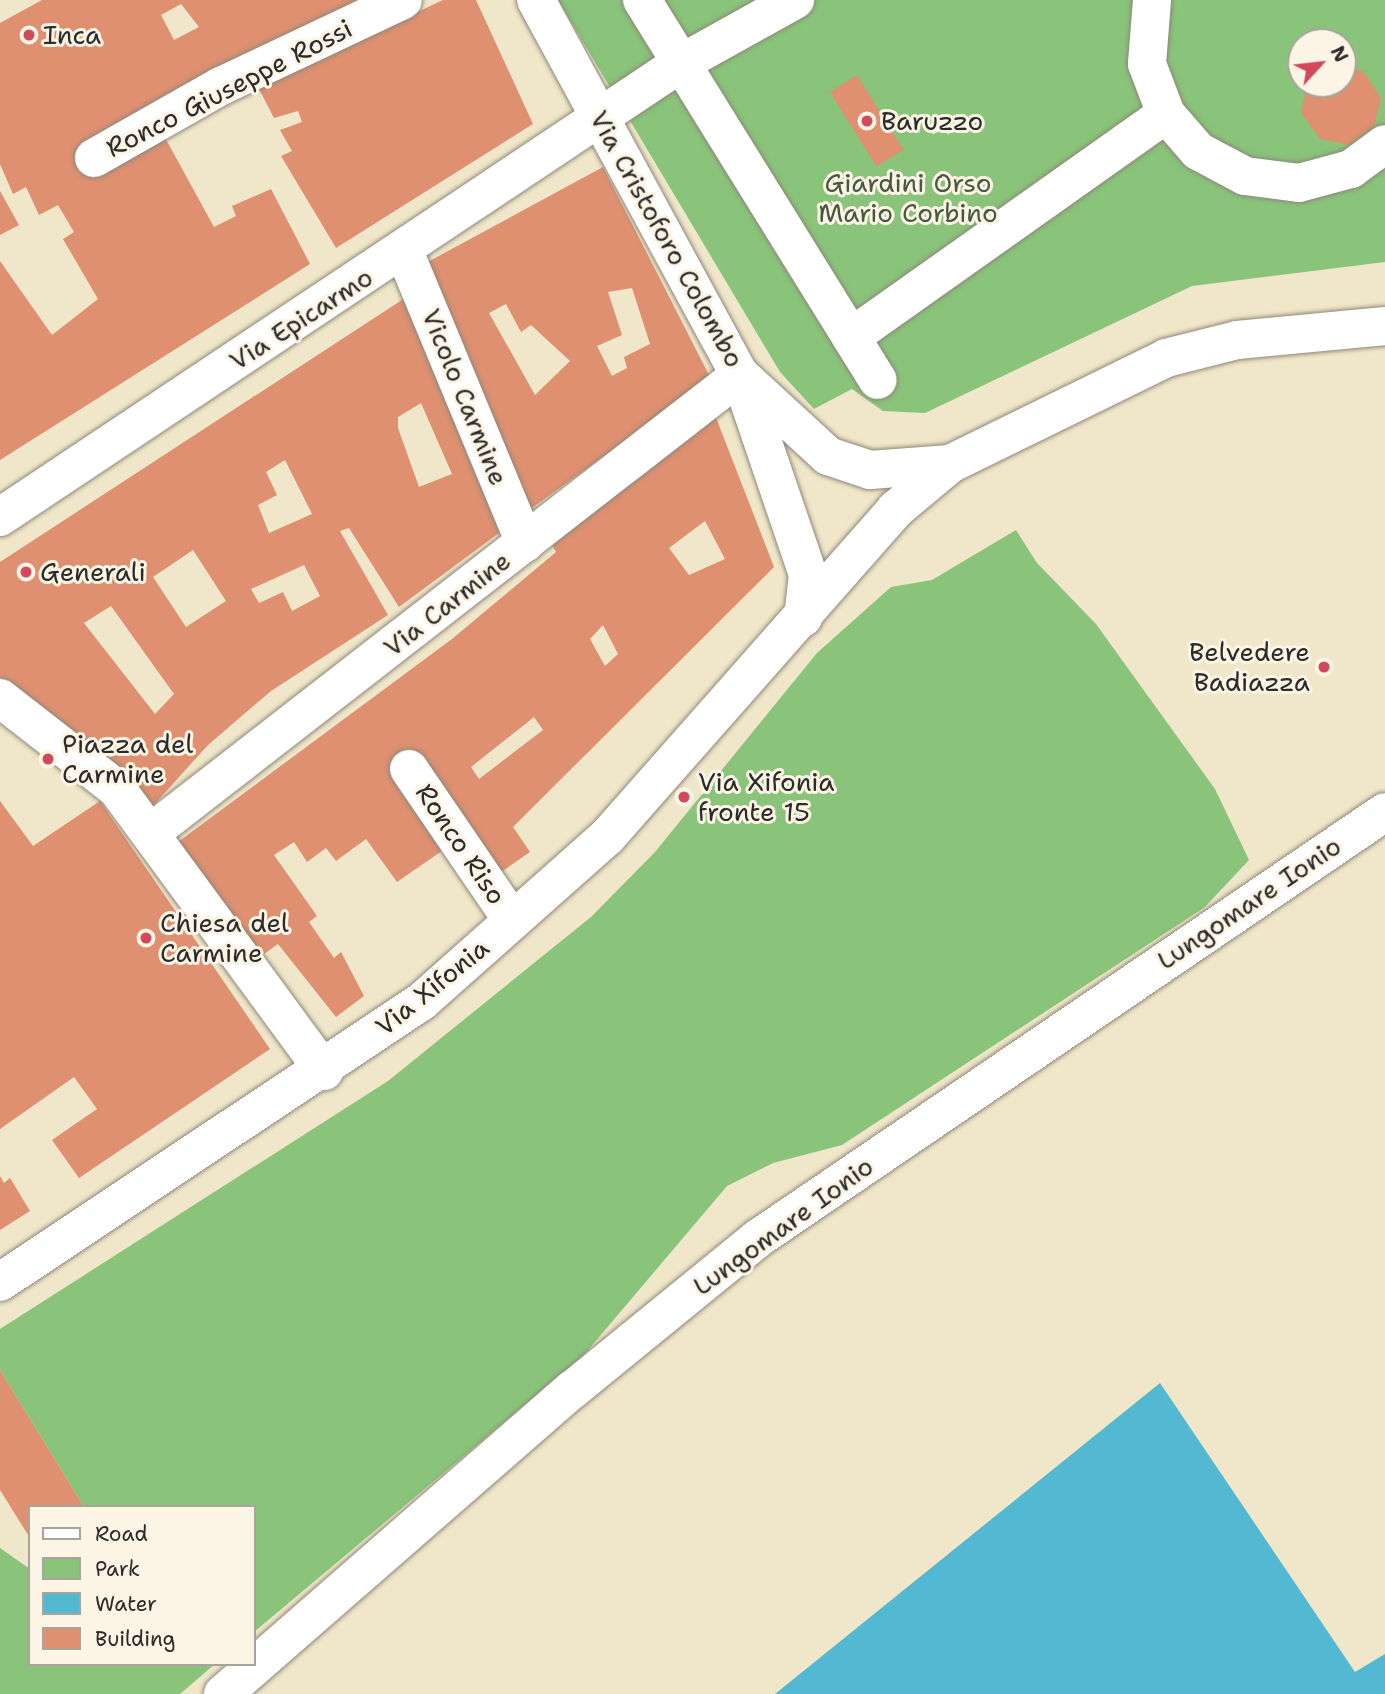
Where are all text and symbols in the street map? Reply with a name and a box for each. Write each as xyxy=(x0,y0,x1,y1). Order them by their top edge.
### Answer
street label: Ronco Giuseppe Rossi xyxy=(101,12,357,164)
place label: Inca xyxy=(43,19,101,51)
marker: Inca xyxy=(21,27,37,43)
north arrow xyxy=(1287,28,1357,98)
text: N xyxy=(1325,42,1354,67)
street label: Via Cristoforo Colombo xyxy=(583,105,751,373)
place label: Baruzzo xyxy=(881,105,983,137)
marker: Baruzzo xyxy=(859,113,875,129)
park label: Giardini Orso Mario Corbino xyxy=(818,167,998,228)
street label: Via Epicarmo xyxy=(224,261,378,377)
street label: Vicolo Carmine xyxy=(415,304,515,490)
street label: Via Carmine xyxy=(377,545,517,663)
place label: Generali xyxy=(40,556,146,588)
marker: Generali xyxy=(18,564,34,580)
place label: Belvedere Badiazza xyxy=(1189,636,1310,698)
marker: Belvedere Badiazza xyxy=(1316,659,1332,675)
place label: Piazza del Carmine xyxy=(62,728,193,790)
marker: Piazza del Carmine xyxy=(40,751,56,767)
place label: Via Xifonia fronte 15 xyxy=(698,766,834,828)
street label: Ronco Riso xyxy=(409,778,513,910)
marker: Via Xifonia fronte 15 xyxy=(676,789,692,805)
street label: Lungomare Ionio xyxy=(1151,830,1347,976)
place label: Chiesa del Carmine xyxy=(160,907,289,968)
marker: Chiesa del Carmine xyxy=(138,930,154,946)
street label: Via Xifonia xyxy=(369,932,495,1042)
street label: Lungomare Ionio xyxy=(687,1150,879,1302)
legend xyxy=(28,1505,256,1666)
text: Road xyxy=(95,1520,148,1548)
text: Park xyxy=(95,1555,140,1583)
text: Water xyxy=(95,1590,157,1618)
text: Building xyxy=(95,1625,175,1653)

